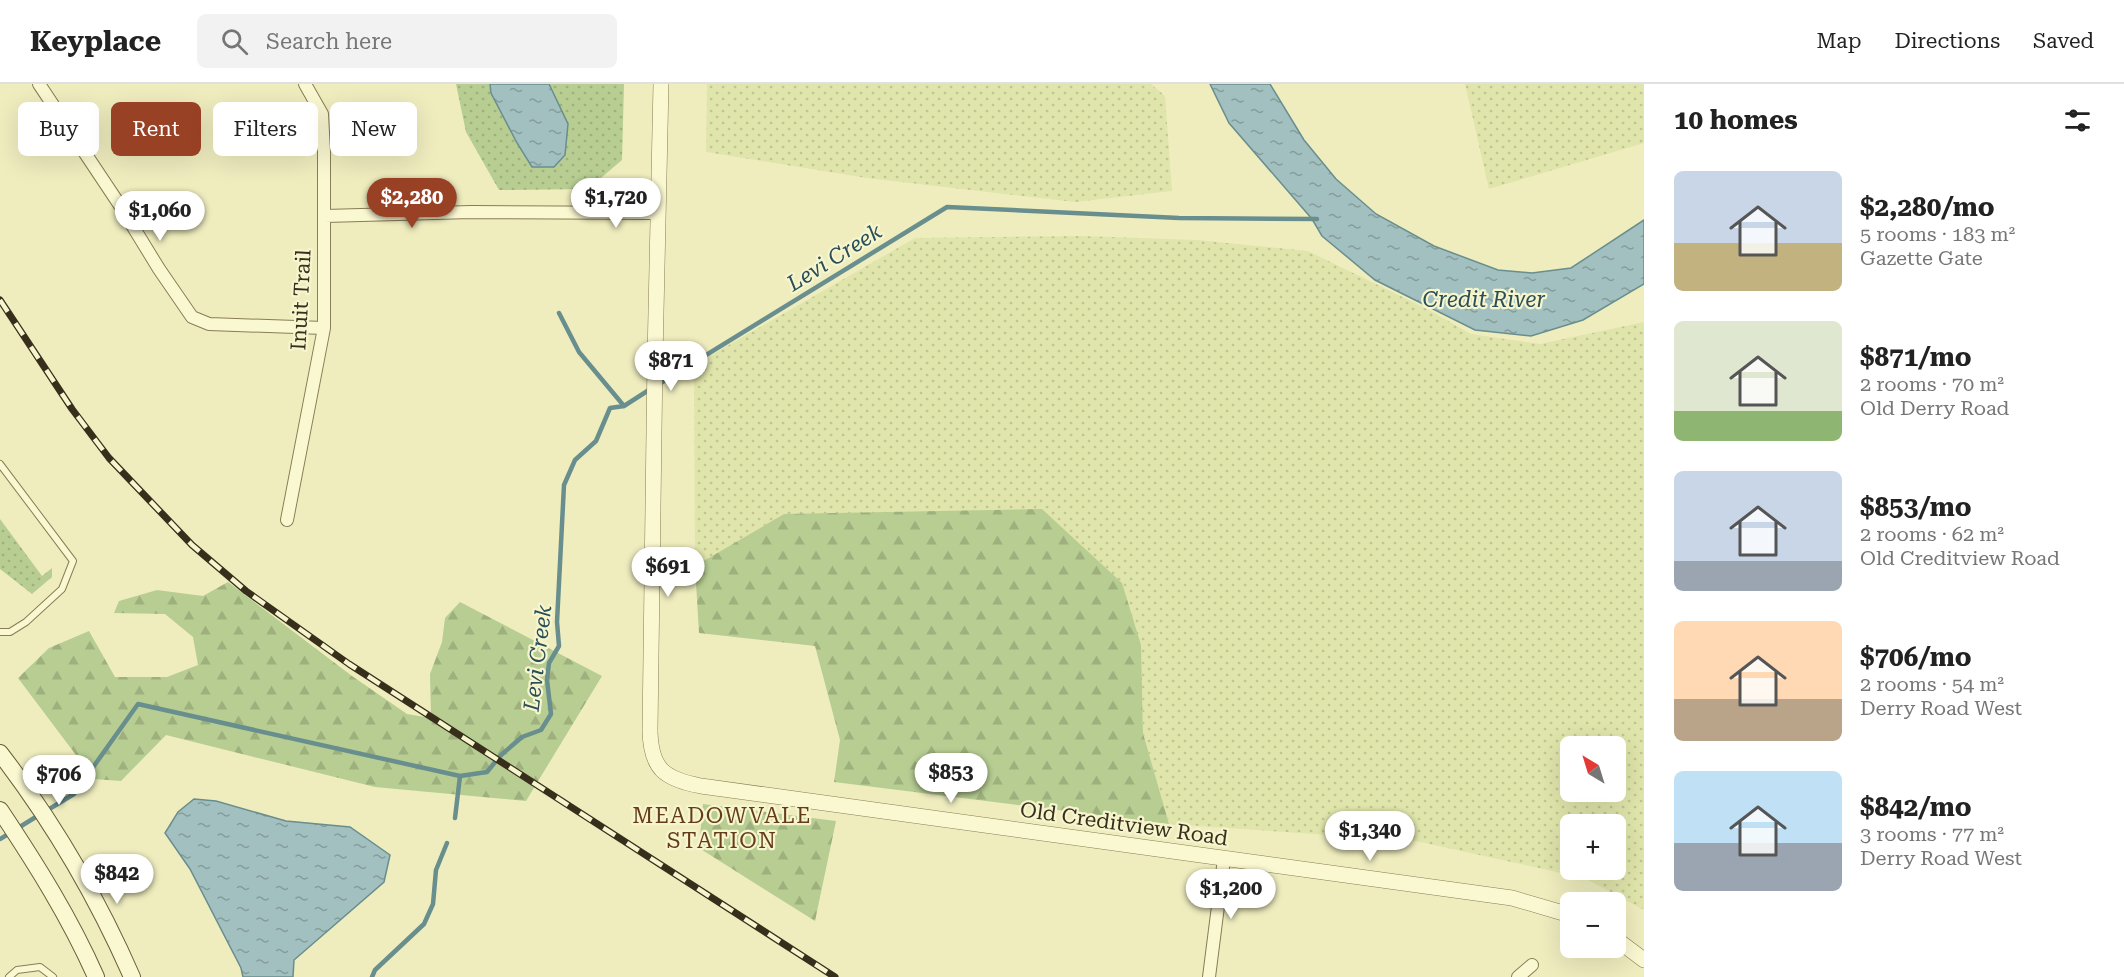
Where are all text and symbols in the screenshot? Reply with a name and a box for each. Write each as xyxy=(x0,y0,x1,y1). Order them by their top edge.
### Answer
search box xyxy=(197,14,617,68)
text: Keyplace xyxy=(30,25,161,58)
icon: search xyxy=(218,25,251,58)
text: Search here xyxy=(266,29,392,54)
text: Map xyxy=(1817,29,1861,53)
text: Directions xyxy=(1894,29,2000,53)
text: Saved xyxy=(2033,29,2094,53)
chip: Buy xyxy=(18,102,99,156)
chip: Rent xyxy=(111,102,201,156)
chip: Filters xyxy=(213,102,318,156)
chip: New xyxy=(330,102,417,156)
icon: filters xyxy=(2061,104,2094,137)
text: 10 homes xyxy=(1674,105,1798,135)
pin: $2,280 xyxy=(363,178,461,229)
pin: $1,720 xyxy=(567,178,665,229)
text: $2,280 xyxy=(381,185,443,209)
text: $1,720 xyxy=(585,185,647,209)
pin: $1,060 xyxy=(111,191,209,242)
text: $2,280/mo xyxy=(1860,192,1995,222)
icon: home xyxy=(1722,195,1794,267)
text: $1,060 xyxy=(129,198,191,222)
water label: Levi Creek xyxy=(781,218,886,297)
text: 5 rooms · 183 m² xyxy=(1860,222,2015,246)
text: Gazette Gate xyxy=(1860,246,1983,270)
street label: Inuit Trail xyxy=(286,248,316,351)
water label: Credit River xyxy=(1422,287,1546,312)
pin: $871 xyxy=(635,341,707,392)
text: $871/mo xyxy=(1860,342,1972,372)
icon: home xyxy=(1722,345,1794,417)
text: $871 xyxy=(649,348,693,372)
text: 2 rooms · 70 m² xyxy=(1860,372,2004,396)
text: Old Derry Road xyxy=(1860,396,2009,420)
text: $853/mo xyxy=(1860,492,1972,522)
icon: home xyxy=(1722,495,1794,567)
text: 2 rooms · 62 m² xyxy=(1860,522,2004,546)
text: Old Creditview Road xyxy=(1860,546,2060,570)
pin: $691 xyxy=(632,547,704,598)
text: $691 xyxy=(646,554,690,578)
water label: Levi Creek xyxy=(518,603,556,714)
text: $706/mo xyxy=(1860,642,1972,672)
icon: home xyxy=(1722,645,1794,717)
text: 2 rooms · 54 m² xyxy=(1860,672,2004,696)
text: Derry Road West xyxy=(1860,696,2022,720)
north arrow xyxy=(1560,736,1626,802)
map controls xyxy=(1560,736,1626,958)
pin: $853 xyxy=(915,753,987,804)
pin: $706 xyxy=(23,755,95,806)
text: $853 xyxy=(929,760,973,784)
text: $706 xyxy=(37,762,81,786)
text: $842/mo xyxy=(1860,792,1972,822)
icon: home xyxy=(1722,795,1794,867)
street label: Old Creditview Road xyxy=(1018,798,1230,851)
district label: MEADOWVALE STATION xyxy=(632,803,812,853)
pin: $1,340 xyxy=(1321,811,1419,862)
button: + xyxy=(1560,814,1626,880)
text: $1,340 xyxy=(1339,818,1401,842)
text: 3 rooms · 77 m² xyxy=(1860,822,2004,846)
text: Derry Road West xyxy=(1860,846,2022,870)
pin: $842 xyxy=(81,854,153,905)
text: $842 xyxy=(95,861,139,885)
pin: $1,200 xyxy=(1182,869,1280,920)
text: $1,200 xyxy=(1200,876,1262,900)
button: − xyxy=(1560,892,1626,958)

